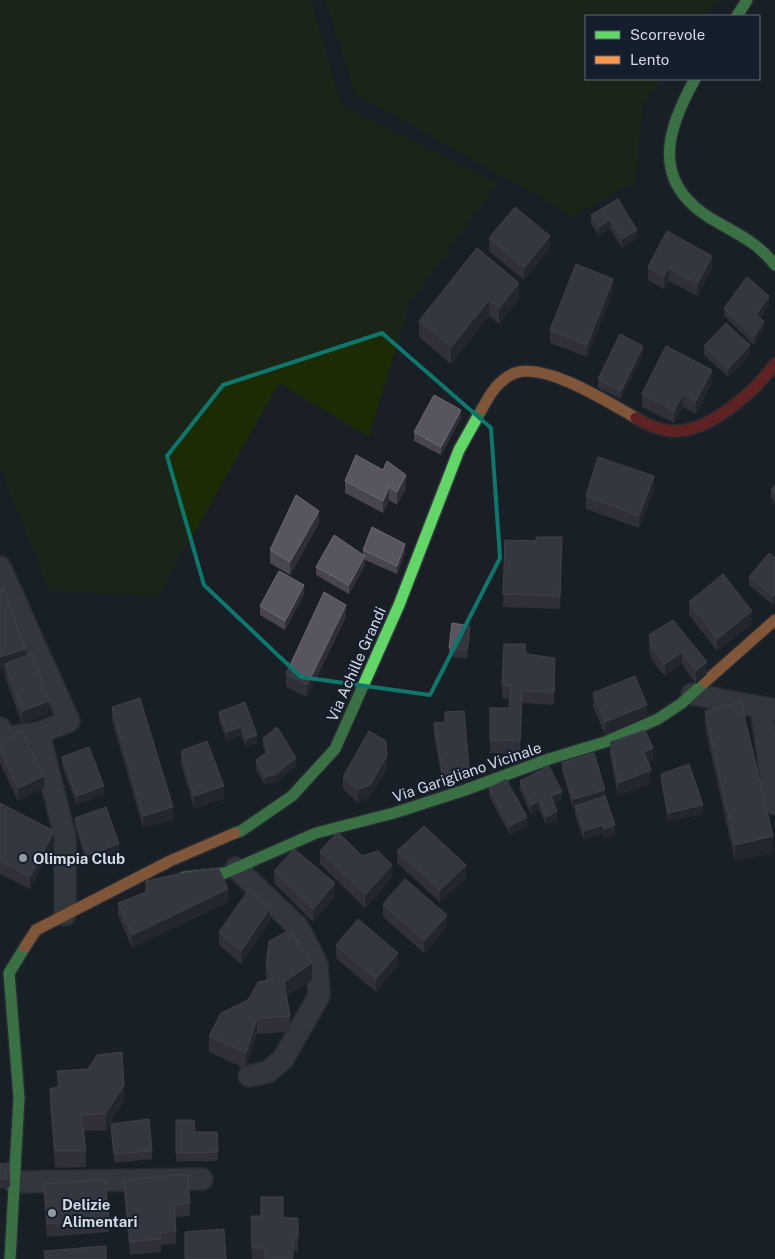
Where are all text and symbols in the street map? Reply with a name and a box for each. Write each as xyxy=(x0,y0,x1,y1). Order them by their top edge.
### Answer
legend xyxy=(585,15,760,80)
text: Scorrevole xyxy=(630,26,705,43)
text: Lento xyxy=(630,51,669,68)
street label: Via Achille Grandi xyxy=(323,604,389,724)
street label: Via Garigliano Vicinale xyxy=(390,739,544,805)
place label: Olimpia Club xyxy=(33,850,125,867)
marker: Olimpia Club xyxy=(17,852,29,864)
place label: Delizie Alimentari xyxy=(62,1196,137,1230)
marker: Delizie Alimentari xyxy=(46,1207,58,1219)

